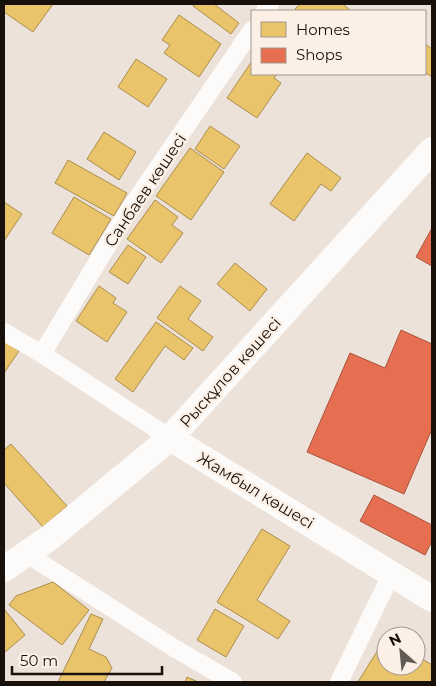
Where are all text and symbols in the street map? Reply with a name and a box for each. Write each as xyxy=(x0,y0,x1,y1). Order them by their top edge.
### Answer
legend xyxy=(251,10,426,75)
text: Homes xyxy=(296,20,350,39)
text: Shops xyxy=(296,45,342,64)
street label: Санбаев көшесі xyxy=(101,130,190,250)
street label: Рысқұлов көшесі xyxy=(176,313,285,431)
street label: Жамбыл көшесі xyxy=(194,448,317,533)
north arrow xyxy=(376,626,426,676)
text: N xyxy=(386,629,404,650)
scale bar xyxy=(12,644,162,676)
text: 50 m xyxy=(20,651,58,670)

